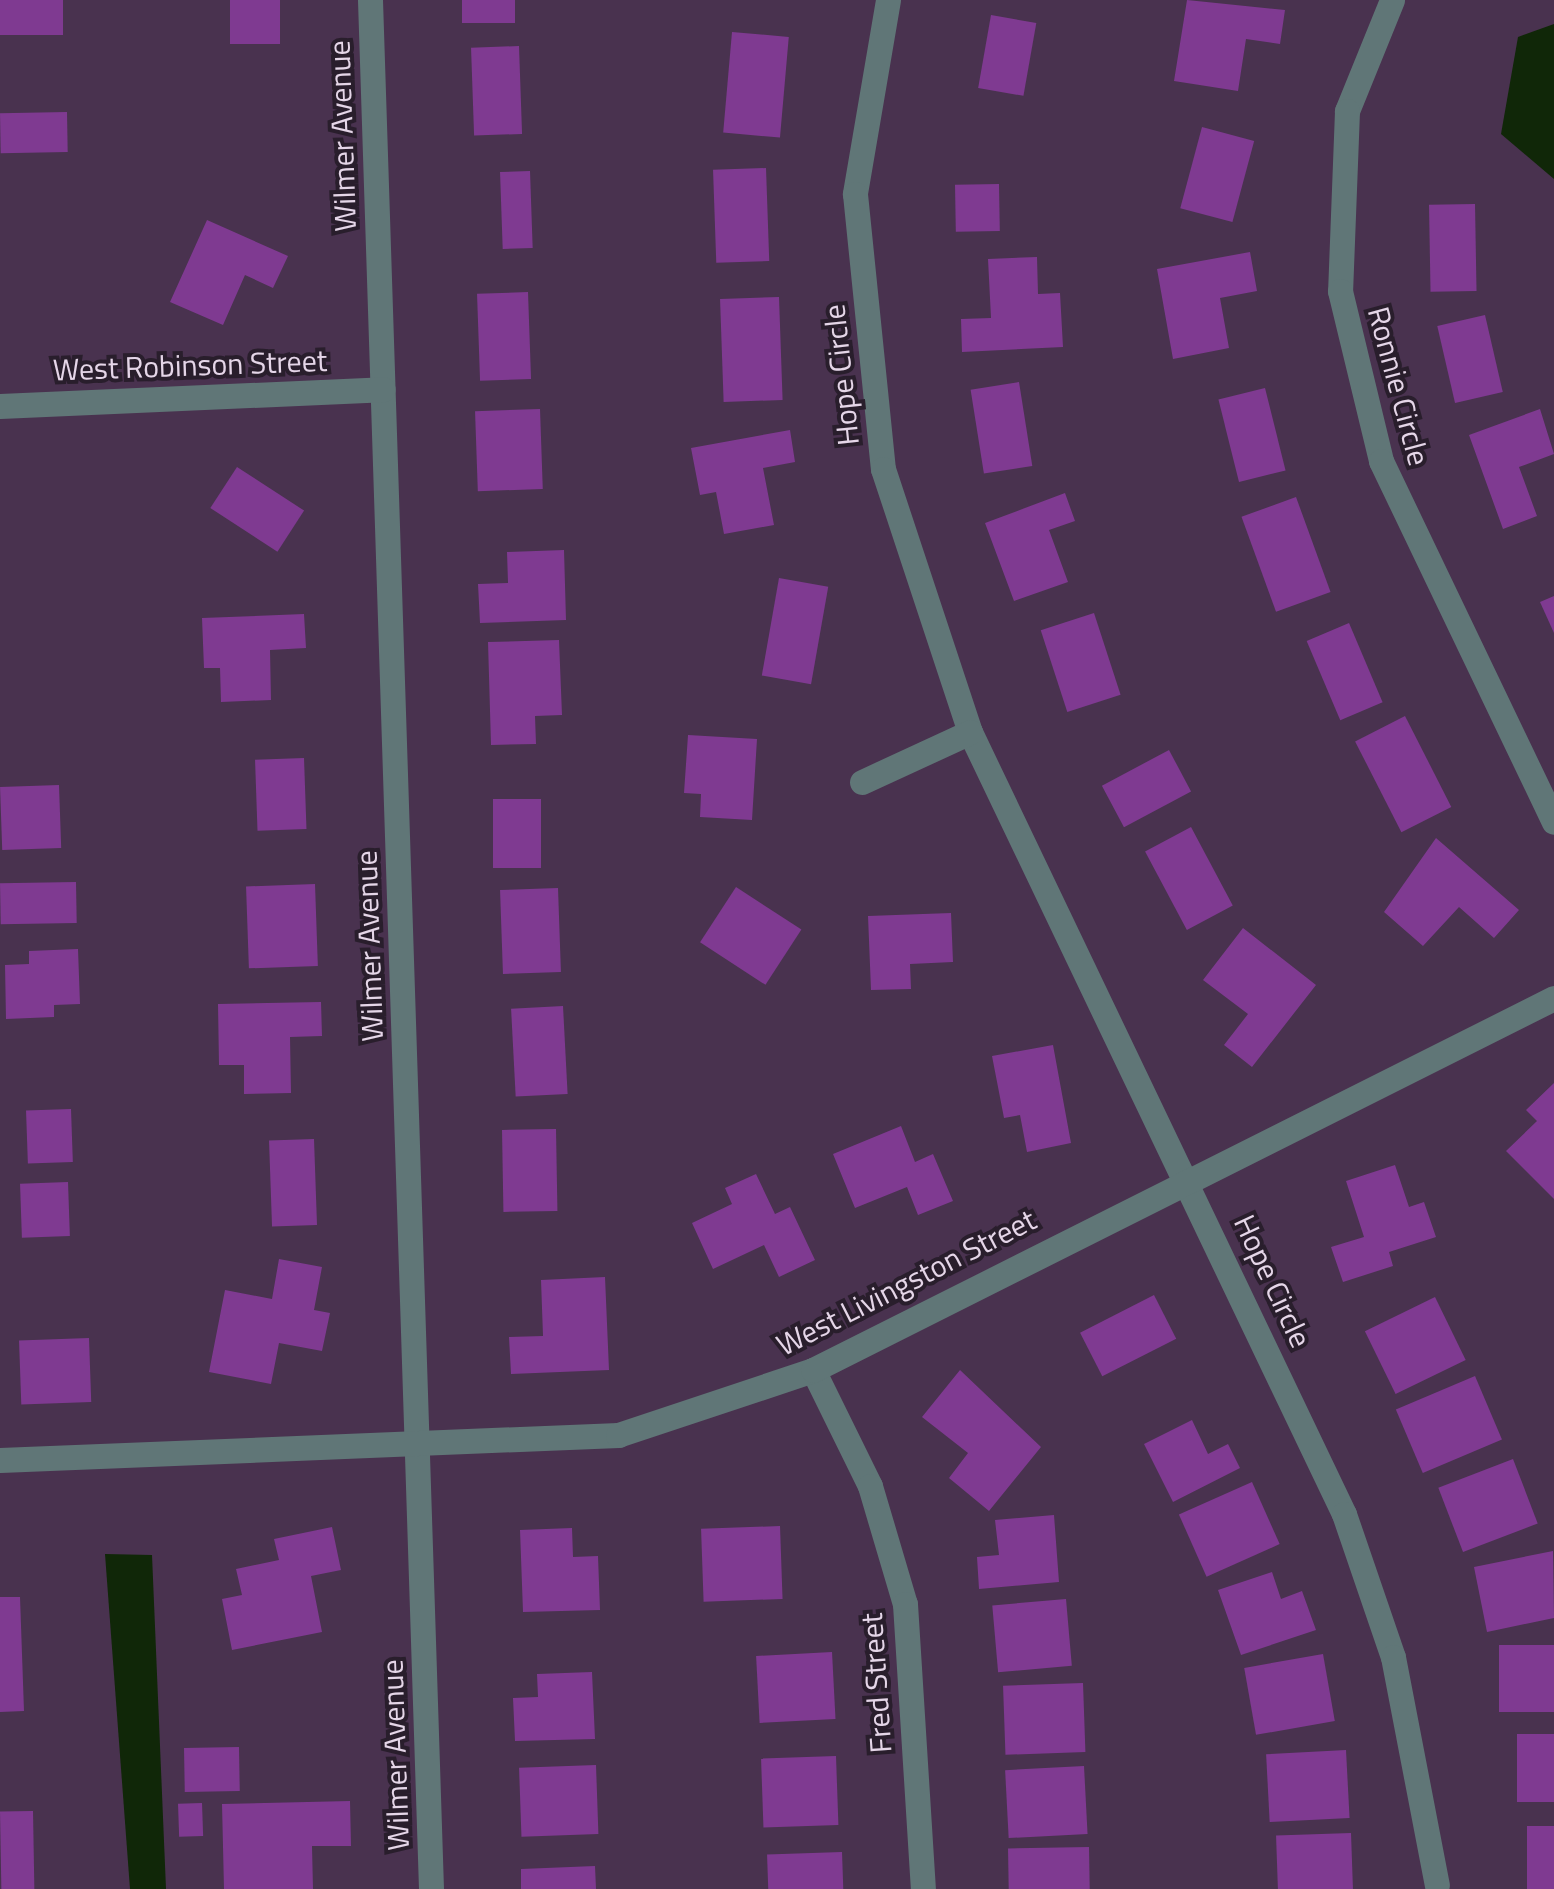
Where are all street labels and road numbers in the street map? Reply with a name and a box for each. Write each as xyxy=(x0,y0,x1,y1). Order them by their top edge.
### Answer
street label: Wilmer Avenue xyxy=(321,40,363,232)
street label: Hope Circle xyxy=(816,303,866,447)
street label: Ronnie Circle xyxy=(1361,303,1437,469)
street label: West Robinson Street xyxy=(52,342,328,388)
street label: Wilmer Avenue xyxy=(348,850,390,1042)
street label: West Livingston Street xyxy=(770,1201,1042,1363)
street label: Hope Circle xyxy=(1227,1209,1319,1353)
street label: Fred Street xyxy=(853,1612,899,1754)
street label: Wilmer Avenue xyxy=(374,1659,416,1851)

